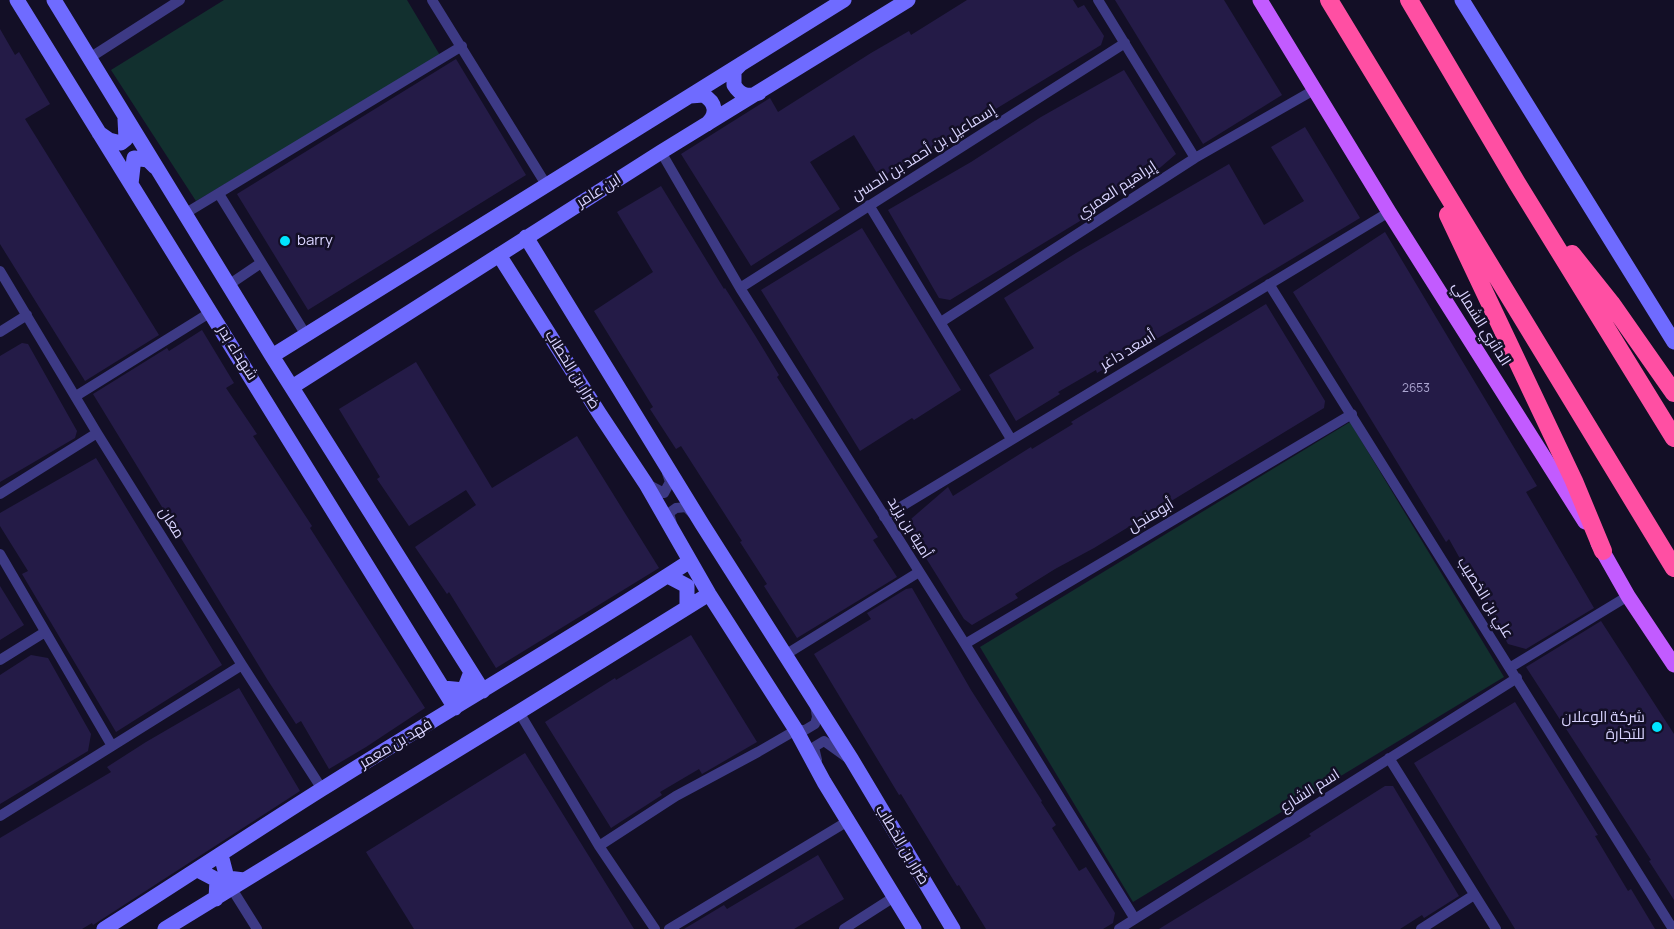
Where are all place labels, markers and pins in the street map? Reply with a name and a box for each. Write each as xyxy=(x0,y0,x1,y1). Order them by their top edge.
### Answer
place label: barry xyxy=(297,232,333,250)
marker: barry xyxy=(278,234,292,248)
place label: شركة الوعلان للتجارة xyxy=(1562,709,1645,744)
marker: شركة الوعلان للتجارة xyxy=(1650,720,1664,734)

